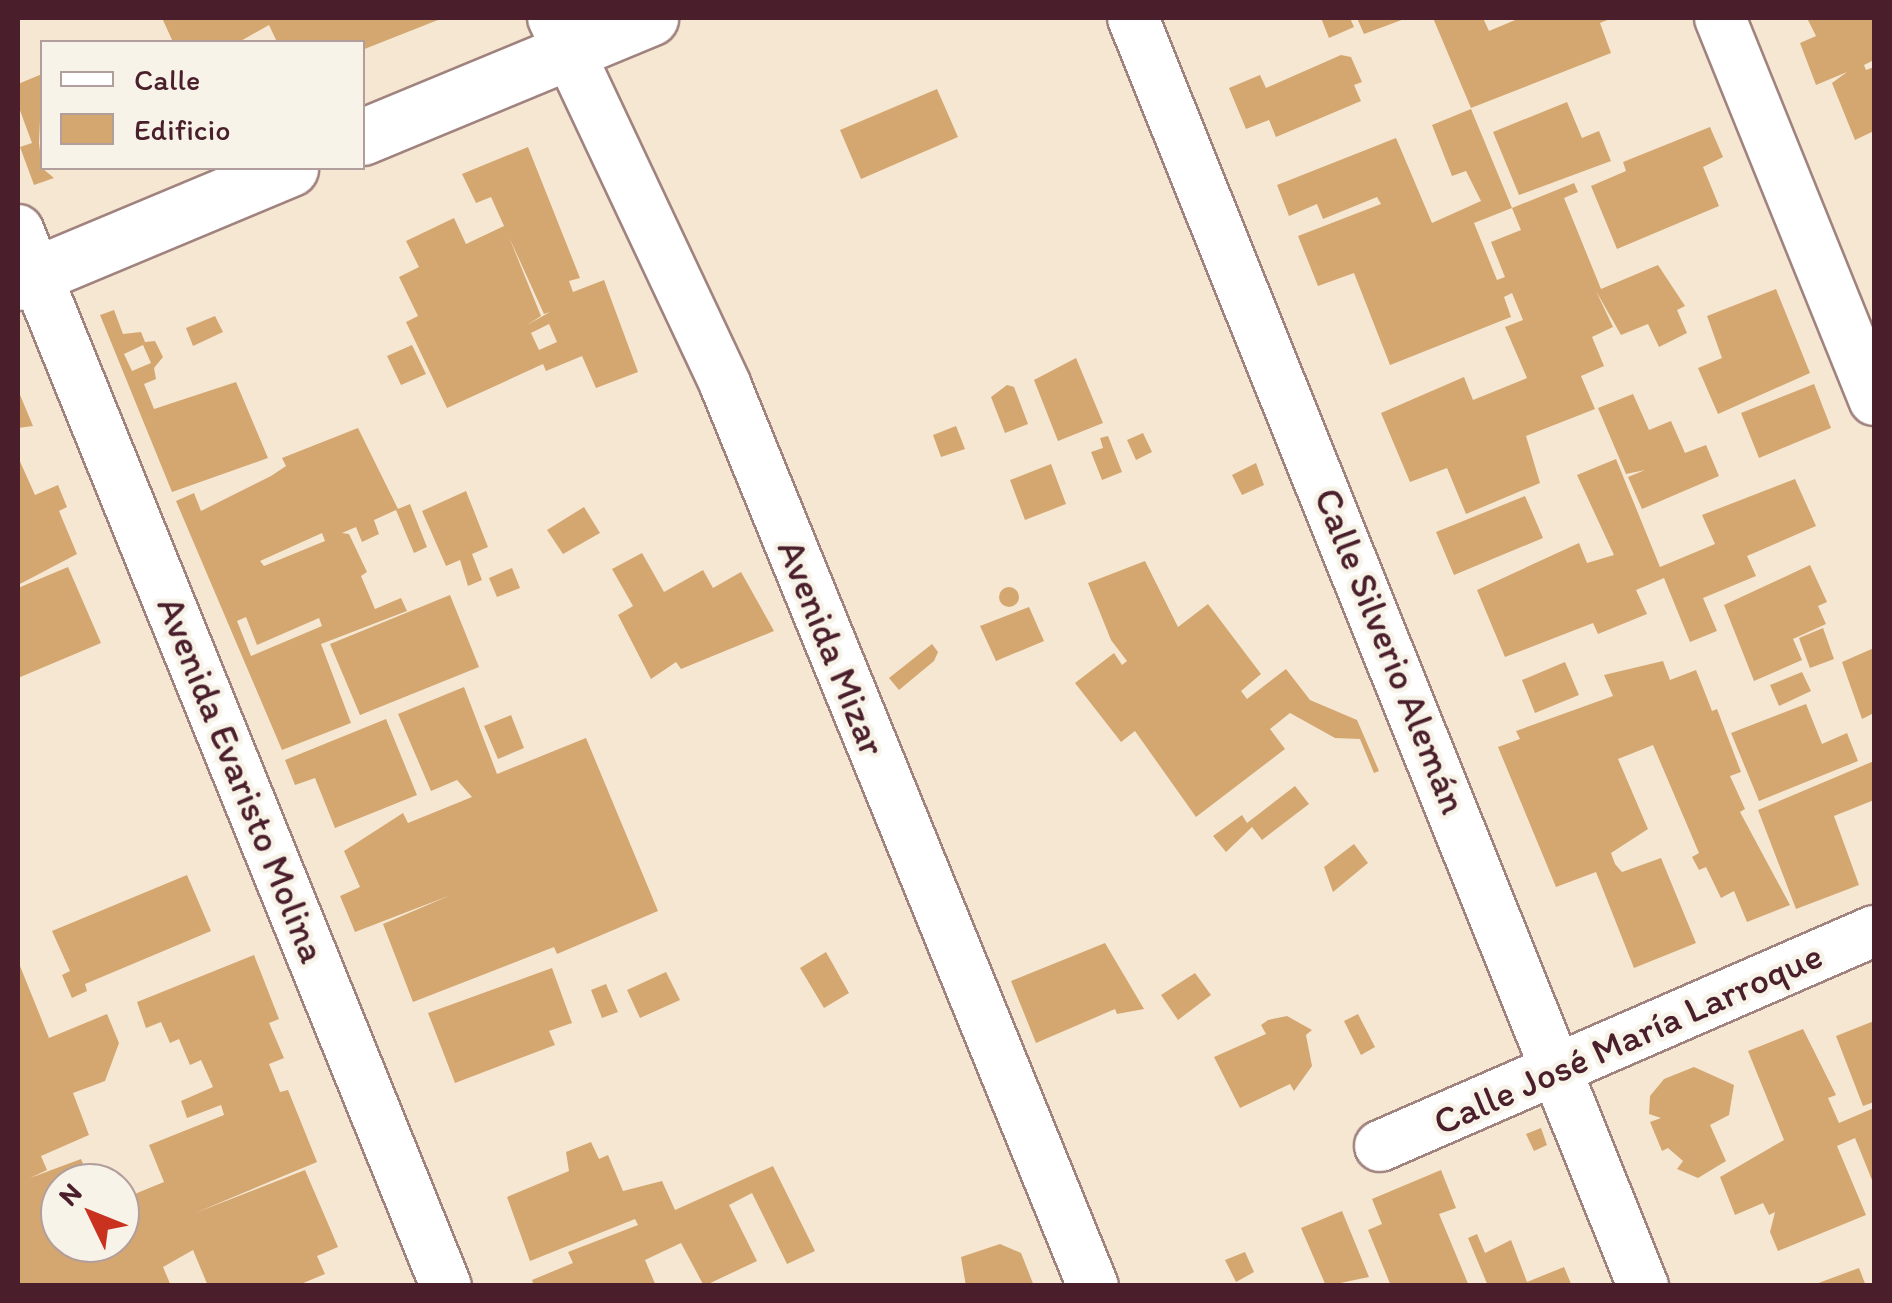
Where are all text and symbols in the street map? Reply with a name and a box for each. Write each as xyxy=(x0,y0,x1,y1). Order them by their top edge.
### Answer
legend xyxy=(40,40,365,170)
text: Calle xyxy=(134,61,200,98)
text: Edificio xyxy=(134,111,230,148)
street label: Calle Silverio Alemán xyxy=(1304,481,1476,821)
street label: Avenida Mizar xyxy=(767,533,895,763)
street label: Avenida Evaristo Molina xyxy=(147,591,335,969)
street label: Calle José María Larroque xyxy=(1426,932,1830,1146)
north arrow xyxy=(40,1163,140,1263)
text: N xyxy=(51,1175,88,1212)

